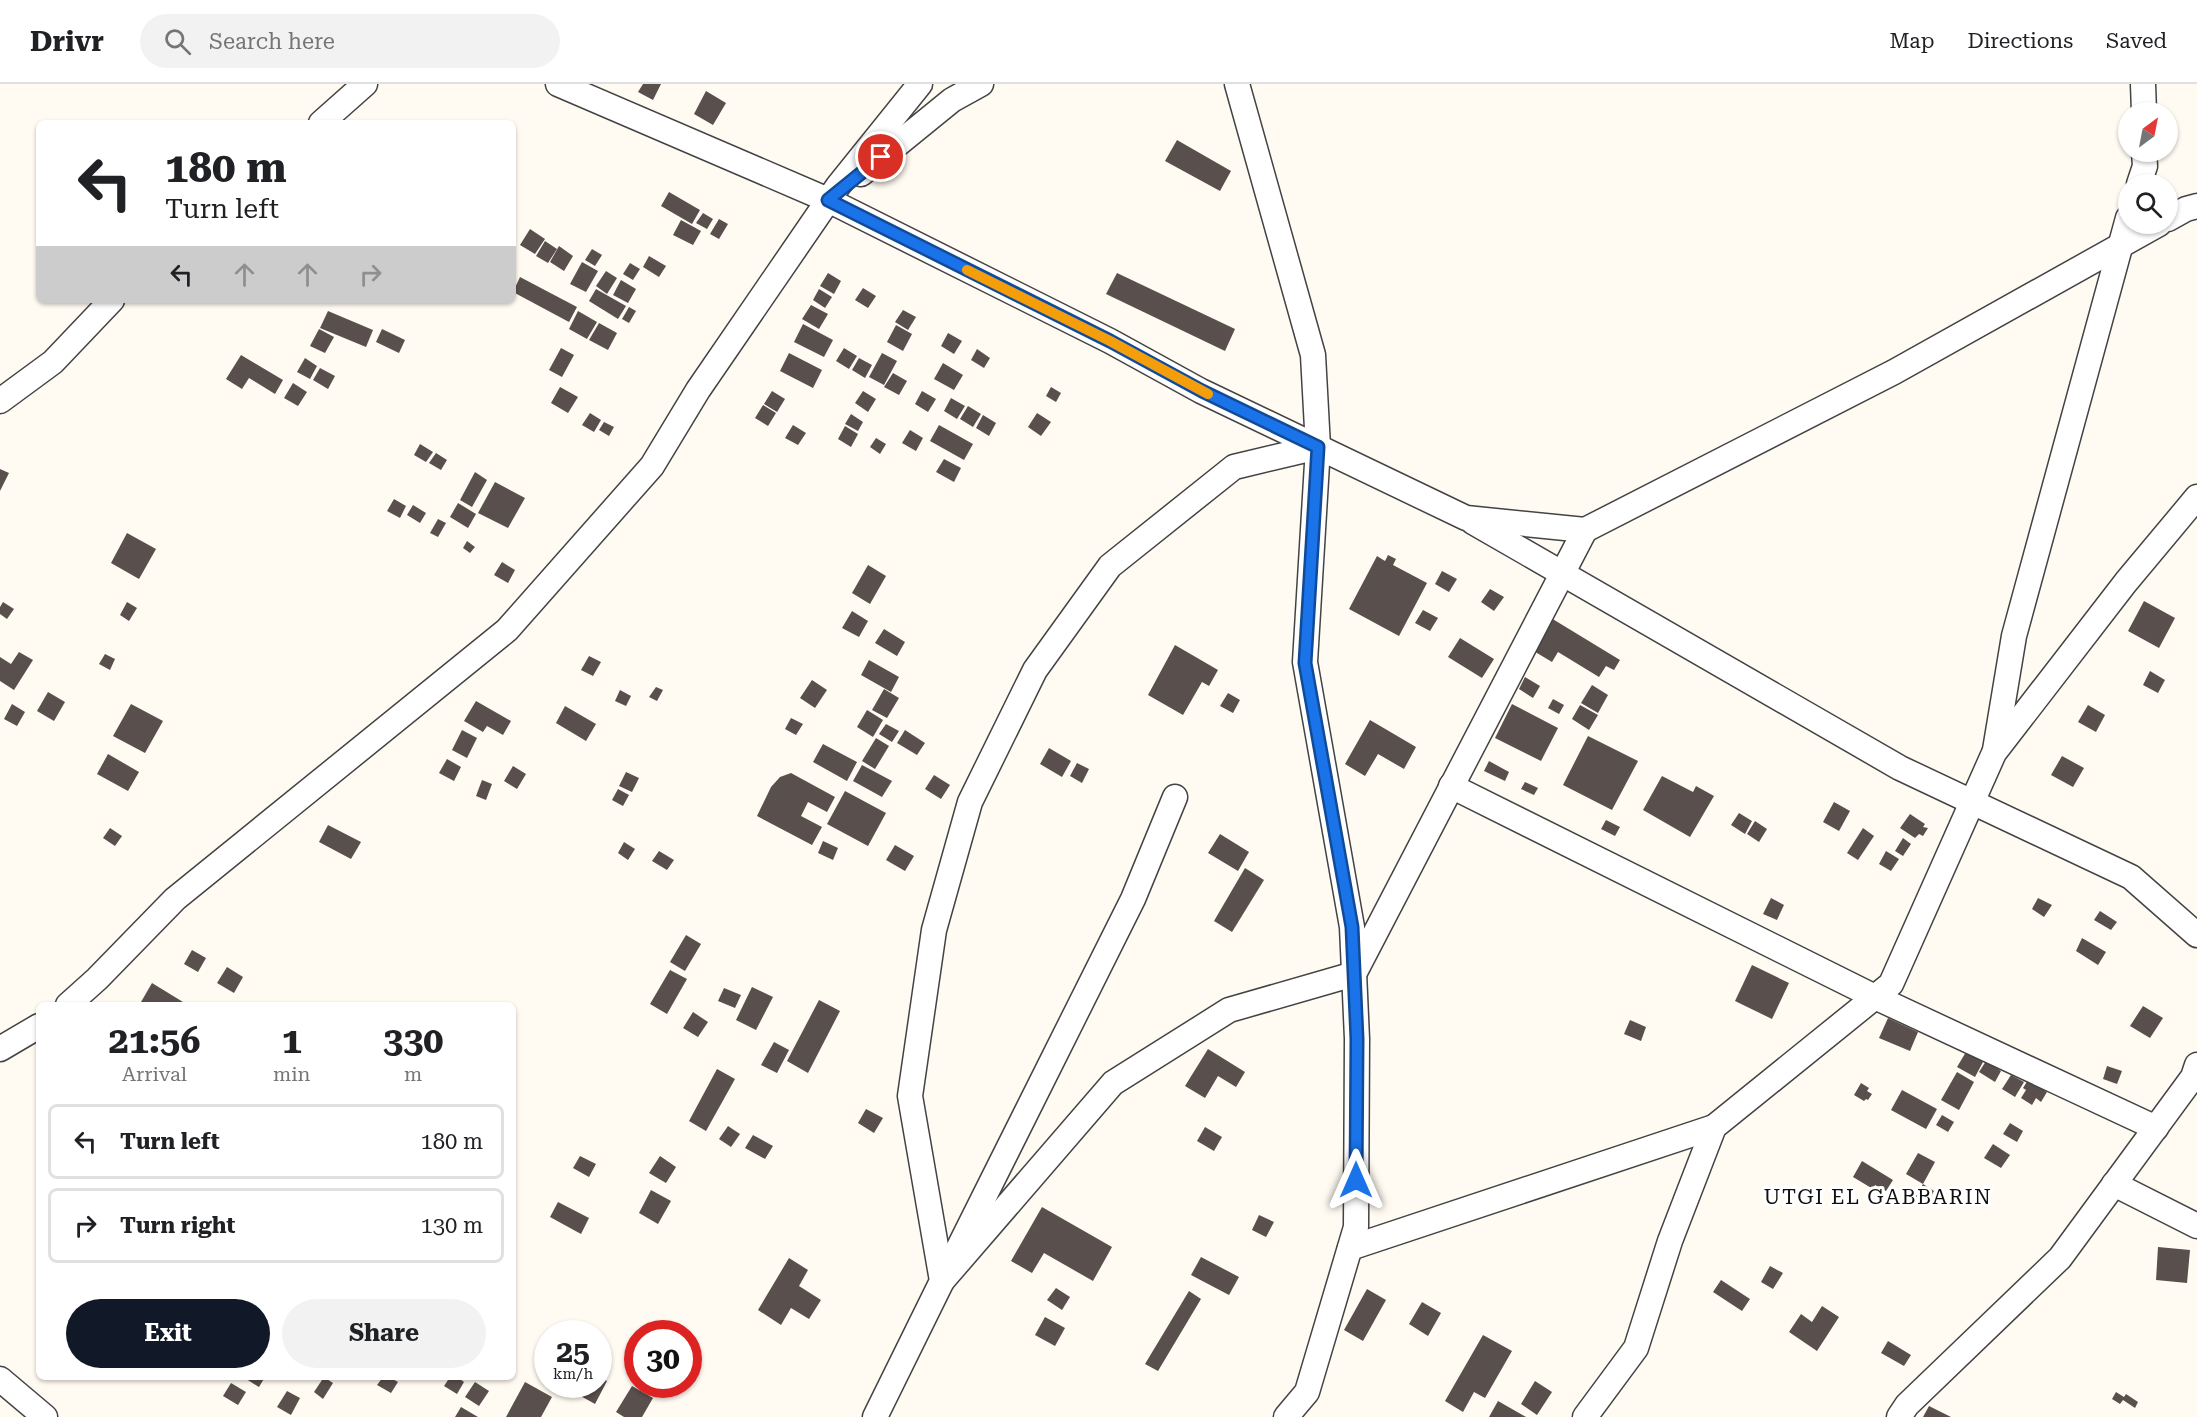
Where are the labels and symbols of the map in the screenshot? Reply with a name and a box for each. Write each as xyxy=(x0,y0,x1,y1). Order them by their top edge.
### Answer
north arrow xyxy=(2118,102,2178,162)
pin xyxy=(855,131,906,182)
position arrow xyxy=(1324,1148,1388,1212)
district label: UTGI EL GABBARIN xyxy=(1764,1185,1992,1209)
speed limit sign: 30 xyxy=(624,1320,702,1398)

